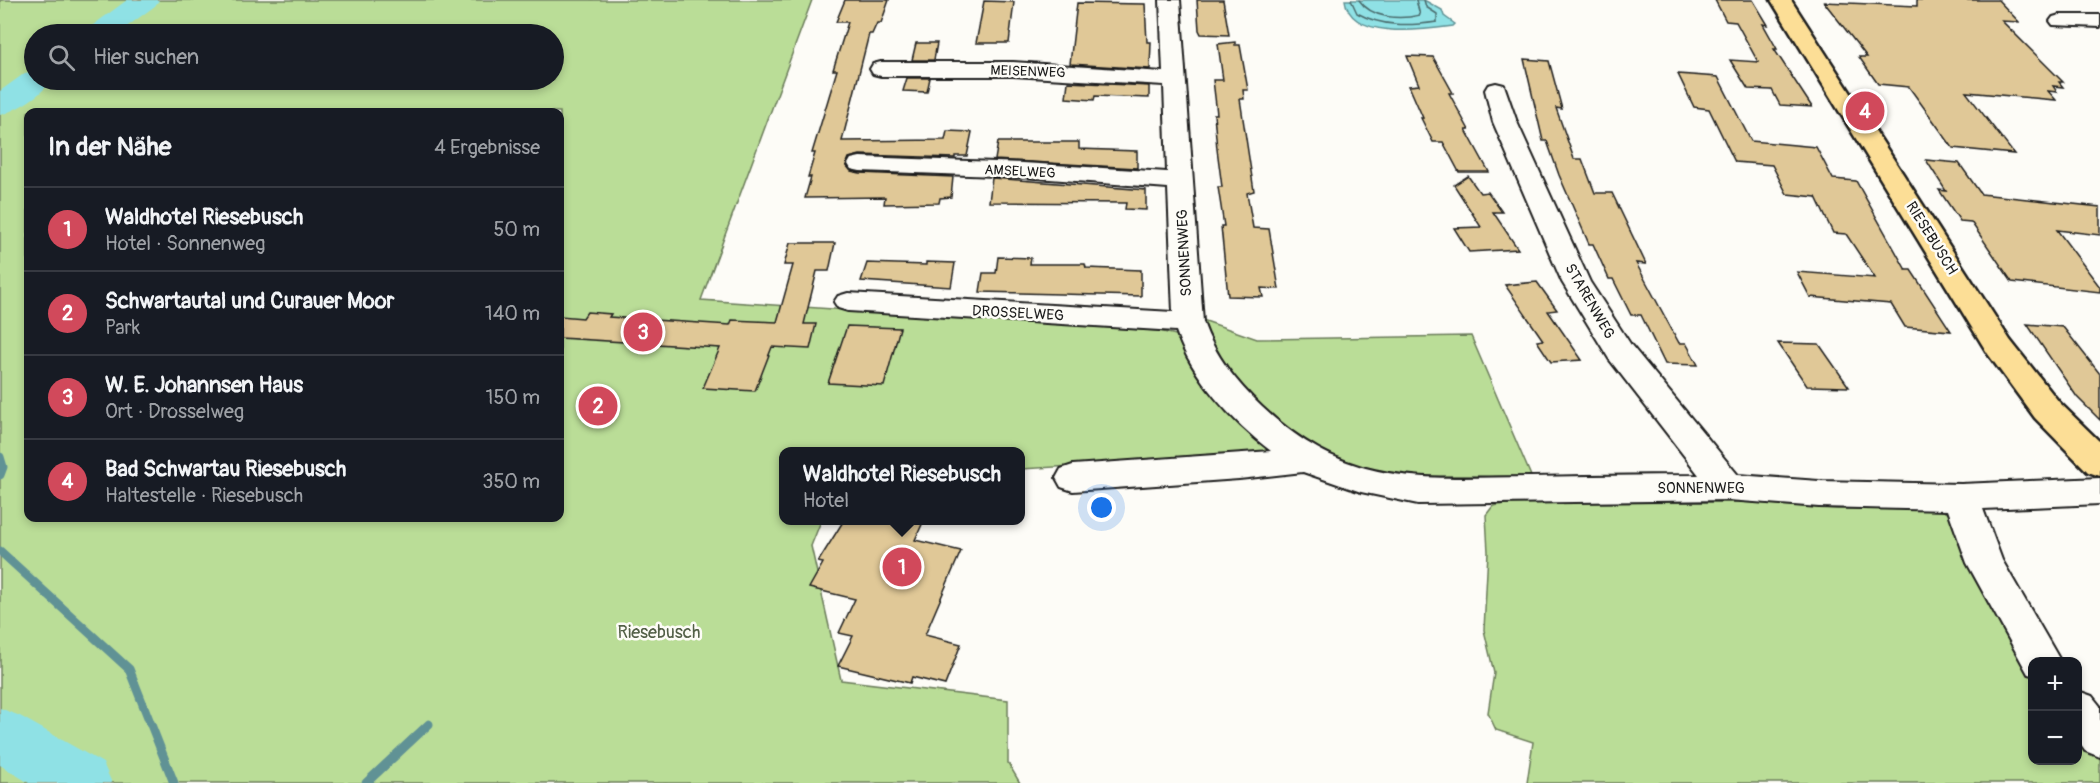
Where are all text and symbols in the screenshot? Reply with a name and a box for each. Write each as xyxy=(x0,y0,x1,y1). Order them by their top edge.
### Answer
search box xyxy=(24,24,564,90)
icon: search xyxy=(45,41,78,74)
text: Hier suchen xyxy=(93,43,199,71)
street label: MEISENWEG xyxy=(990,62,1066,81)
pin: 4 xyxy=(1846,88,1884,134)
text: In der Nähe xyxy=(48,131,171,163)
text: 4 Ergebnisse xyxy=(434,135,540,160)
street label: AMSELWEG xyxy=(984,161,1056,182)
street label: RIESEBUSCH xyxy=(1901,198,1962,279)
text: Waldhotel Riesebusch xyxy=(105,203,303,231)
street label: SONNENWEG xyxy=(1173,209,1196,297)
text: 1 xyxy=(64,217,71,242)
text: 50 m xyxy=(493,217,540,242)
text: Hotel · Sonnenweg xyxy=(105,231,265,256)
street label: STARENWEG xyxy=(1560,260,1619,342)
text: Schwartautal und Curauer Moor xyxy=(105,287,394,315)
text: 2 xyxy=(62,301,73,326)
text: 140 m xyxy=(485,301,540,326)
street label: DROSSELWEG xyxy=(972,302,1064,325)
pin: 3 xyxy=(624,310,662,354)
text: Park xyxy=(105,315,140,340)
text: W. E. Johannsen Haus xyxy=(105,371,303,399)
pin: 2 xyxy=(578,384,618,428)
text: 3 xyxy=(62,385,73,410)
text: 150 m xyxy=(486,385,540,410)
text: Ort · Drosselweg xyxy=(105,399,244,424)
popup xyxy=(779,447,1025,525)
text: Bad Schwartau Riesebusch xyxy=(105,455,346,483)
text: Waldhotel Riesebusch xyxy=(803,460,1001,488)
text: 4 xyxy=(62,469,73,494)
text: 350 m xyxy=(482,469,540,494)
street label: SONNENWEG xyxy=(1657,479,1745,498)
text: Haltestelle · Riesebusch xyxy=(105,483,303,508)
text: Hotel xyxy=(803,488,849,513)
your location xyxy=(1087,493,1116,522)
pin: 1 xyxy=(882,544,922,590)
park label: Riesebusch xyxy=(618,621,700,644)
map controls xyxy=(2028,657,2082,765)
button: + xyxy=(2028,657,2082,711)
button: − xyxy=(2028,711,2082,765)

